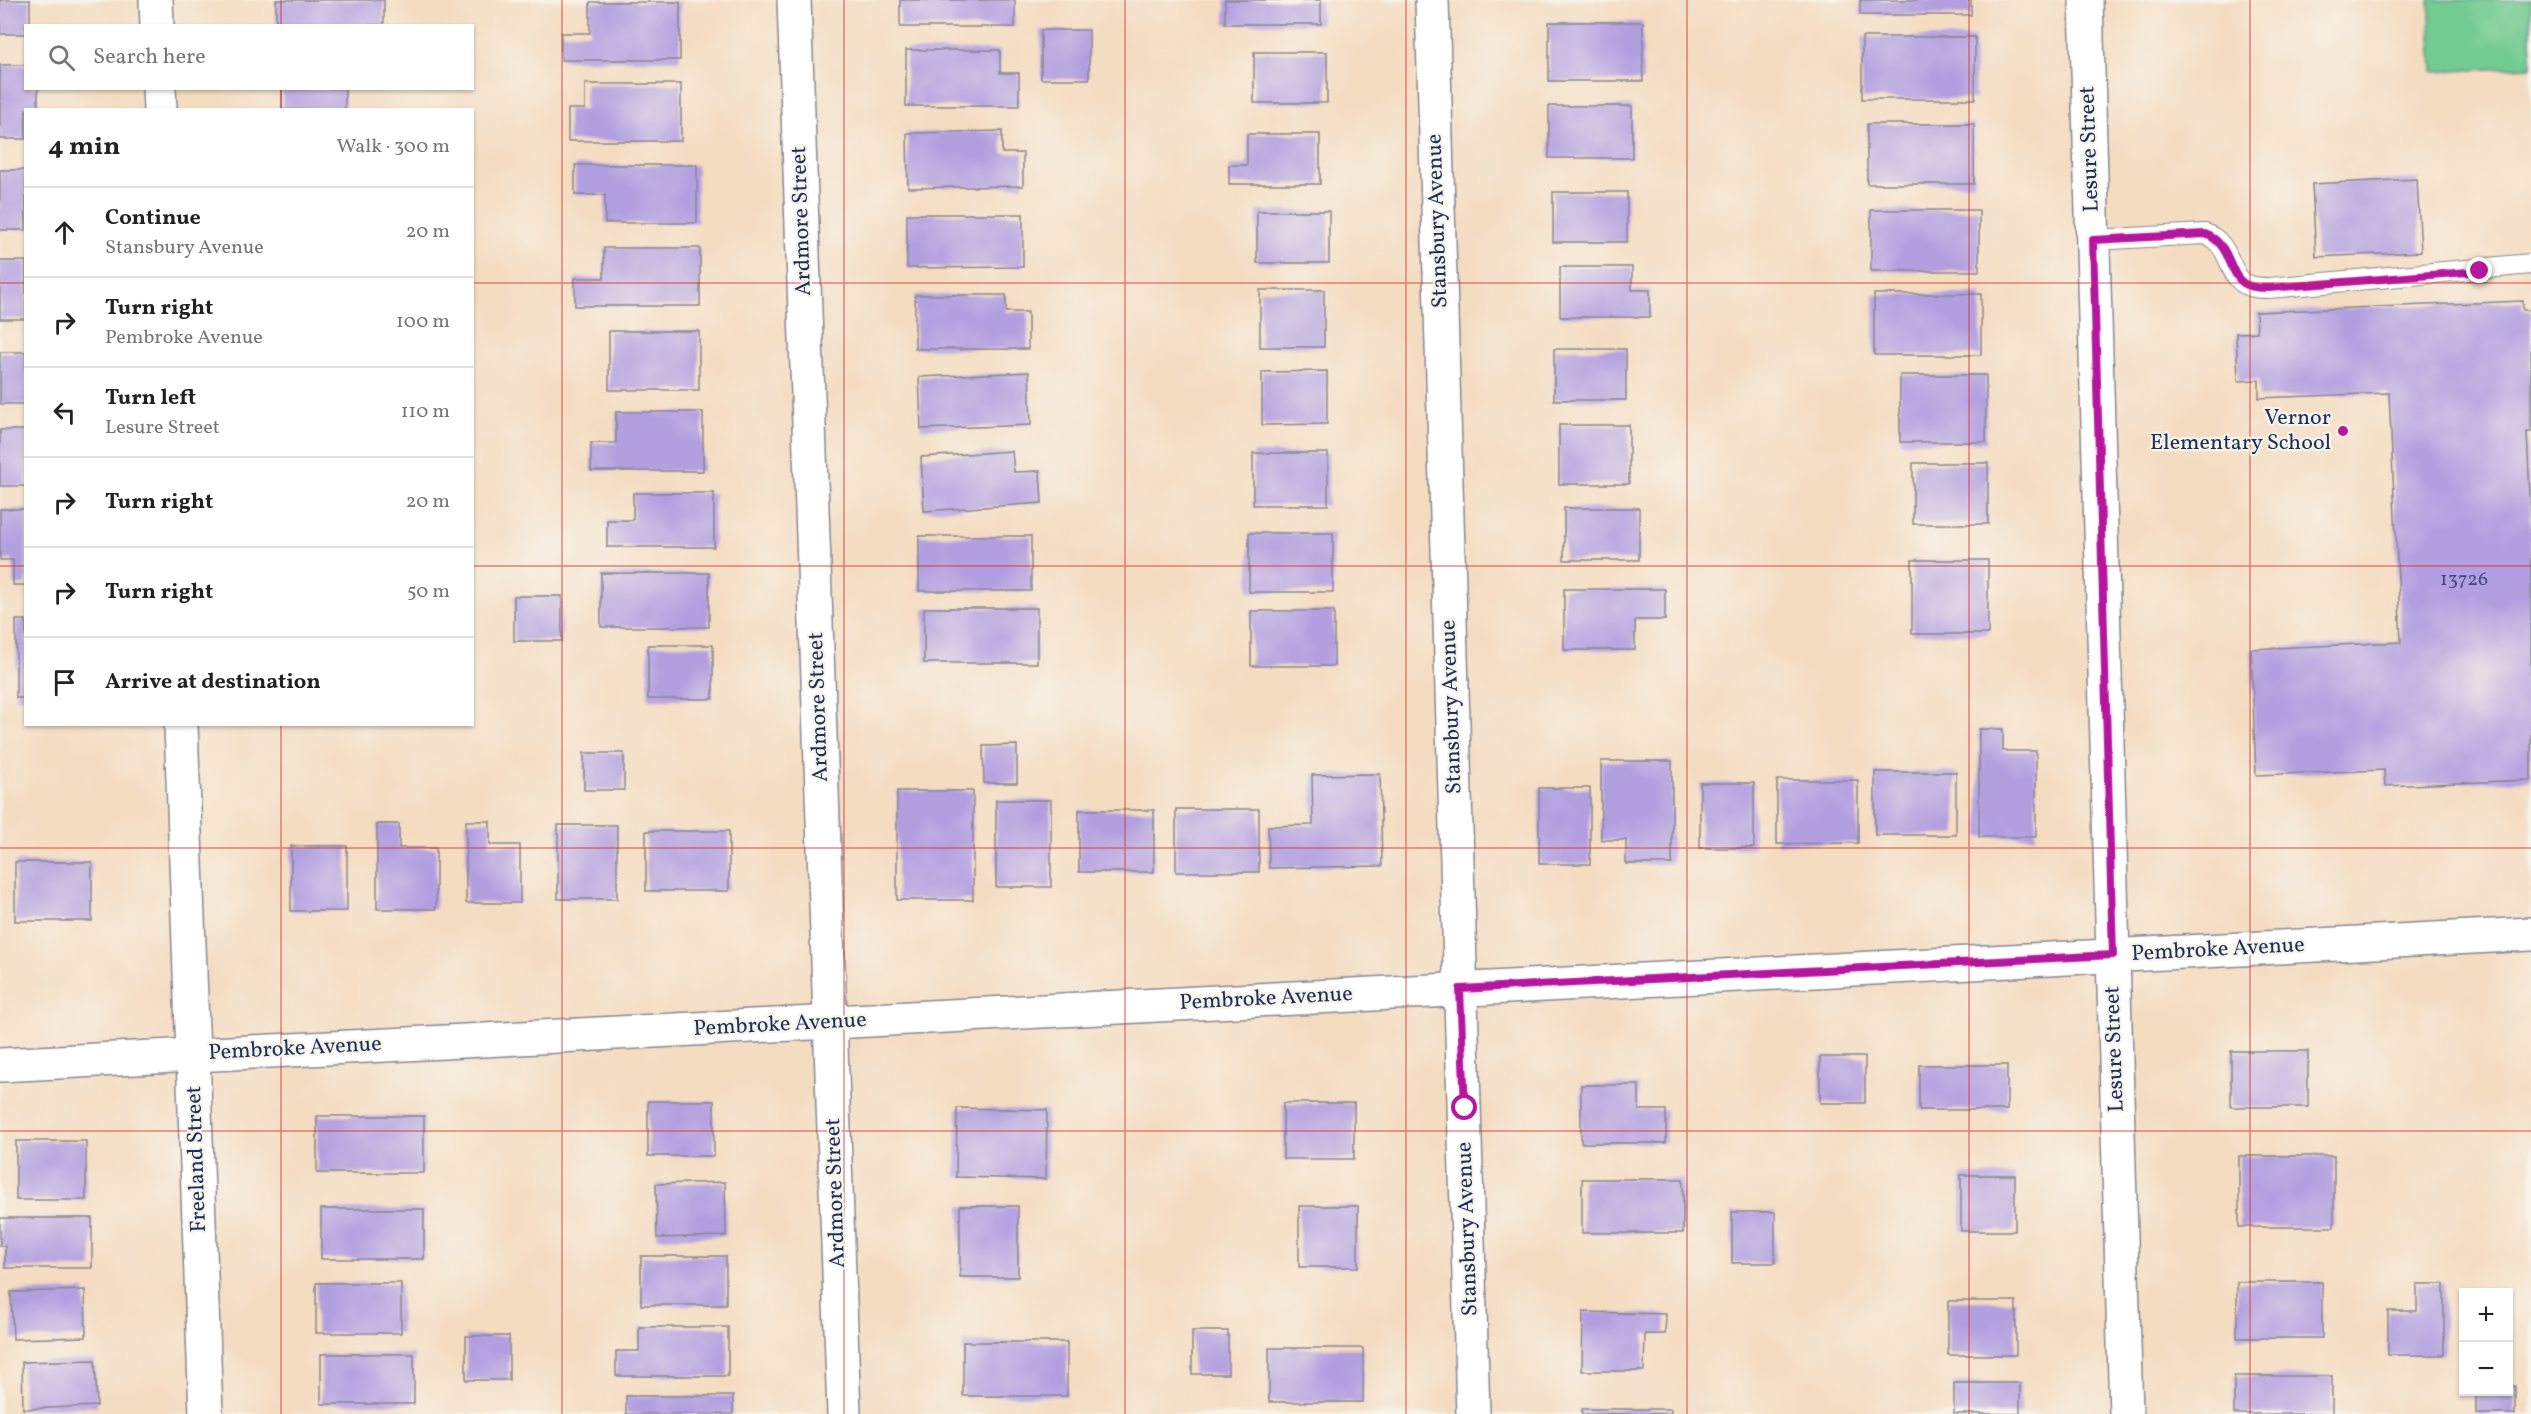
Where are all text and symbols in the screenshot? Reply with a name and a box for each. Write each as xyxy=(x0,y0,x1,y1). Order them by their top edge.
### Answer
search box xyxy=(24,24,474,90)
icon: search xyxy=(45,41,78,74)
text: Search here xyxy=(93,42,206,73)
street label: Lesure Street xyxy=(2072,85,2108,213)
text: 4 min xyxy=(48,129,120,165)
text: Walk · 300 m xyxy=(337,133,450,161)
street label: Stansbury Avenue xyxy=(1419,133,1457,309)
street label: Ardmore Street xyxy=(784,145,820,296)
text: Continue xyxy=(105,203,201,234)
icon: ahead xyxy=(48,216,81,249)
text: 20 m xyxy=(406,218,450,246)
text: Stansbury Avenue xyxy=(105,234,264,262)
route end xyxy=(2466,257,2492,283)
text: Turn right xyxy=(105,293,213,324)
icon: right xyxy=(48,306,81,339)
text: 100 m xyxy=(396,308,450,336)
text: Pembroke Avenue xyxy=(105,324,263,352)
text: Turn left xyxy=(105,383,196,414)
icon: left xyxy=(48,396,81,429)
text: 110 m xyxy=(401,398,450,426)
place label: Vernor Elementary School xyxy=(2150,403,2331,459)
text: Lesure Street xyxy=(105,414,220,442)
marker: Vernor Elementary School xyxy=(2336,424,2350,438)
icon: right xyxy=(48,486,81,519)
text: Turn right xyxy=(105,487,213,518)
text: 20 m xyxy=(406,488,450,516)
house number: 13726 xyxy=(2440,566,2488,594)
icon: right xyxy=(48,576,81,609)
text: Turn right xyxy=(105,577,213,608)
text: 50 m xyxy=(407,578,450,606)
street label: Stansbury Avenue xyxy=(1433,619,1471,795)
street label: Ardmore Street xyxy=(801,631,837,782)
icon: arrive xyxy=(48,666,81,699)
text: Arrive at destination xyxy=(105,667,321,698)
street label: Pembroke Avenue xyxy=(2131,930,2305,970)
street label: Pembroke Avenue xyxy=(1179,979,1353,1019)
street label: Lesure Street xyxy=(2097,985,2133,1113)
street label: Pembroke Avenue xyxy=(693,1005,867,1045)
street label: Pembroke Avenue xyxy=(208,1029,382,1069)
street label: Freeland Street xyxy=(179,1085,215,1233)
route start xyxy=(1451,1094,1477,1120)
street label: Ardmore Street xyxy=(818,1117,854,1268)
street label: Stansbury Avenue xyxy=(1449,1141,1487,1317)
map controls xyxy=(2459,1288,2513,1396)
button: + xyxy=(2459,1288,2513,1342)
button: − xyxy=(2459,1342,2513,1396)

